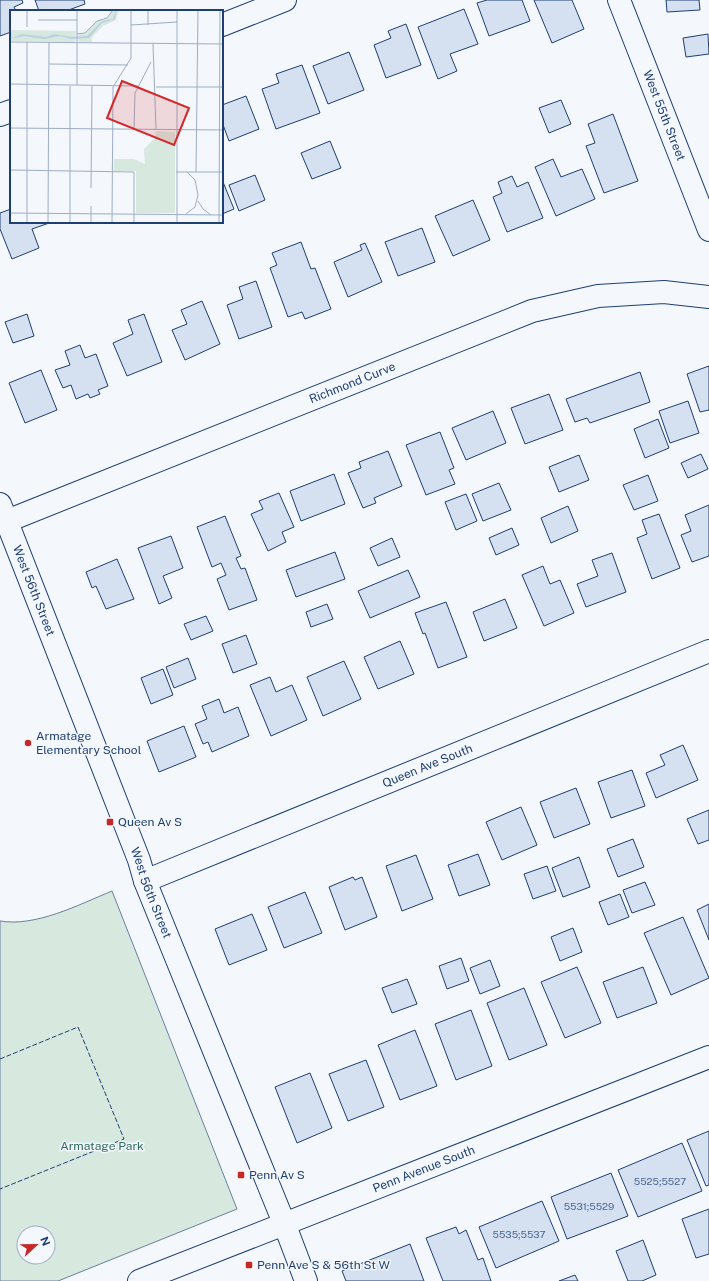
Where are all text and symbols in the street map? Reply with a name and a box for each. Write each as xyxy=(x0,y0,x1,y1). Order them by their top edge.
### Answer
inset map xyxy=(10,10,223,223)
street label: West 55th Street xyxy=(640,68,688,163)
street label: Richmond Curve xyxy=(307,359,398,406)
street label: West 56th Street xyxy=(10,543,58,638)
place label: Armatage Elementary School xyxy=(36,729,142,757)
marker: Armatage Elementary School xyxy=(23,738,33,748)
street label: Queen Ave South xyxy=(380,741,475,790)
place label: Queen Av S xyxy=(118,815,182,829)
marker: Queen Av S xyxy=(105,817,115,827)
street label: West 56th Street xyxy=(128,845,175,940)
park label: Armatage Park xyxy=(60,1139,144,1153)
street label: Penn Avenue South xyxy=(371,1143,477,1195)
place label: Penn Av S xyxy=(249,1168,305,1182)
marker: Penn Av S xyxy=(236,1170,246,1180)
house number: 5525;5527 xyxy=(634,1175,686,1187)
house number: 5531;5529 xyxy=(564,1200,614,1212)
north arrow xyxy=(16,1225,56,1265)
house number: 5535;5537 xyxy=(493,1228,545,1240)
text: N xyxy=(38,1235,52,1247)
place label: Penn Ave S & 56th St W xyxy=(257,1258,391,1272)
marker: Penn Ave S & 56th St W xyxy=(244,1260,254,1270)

